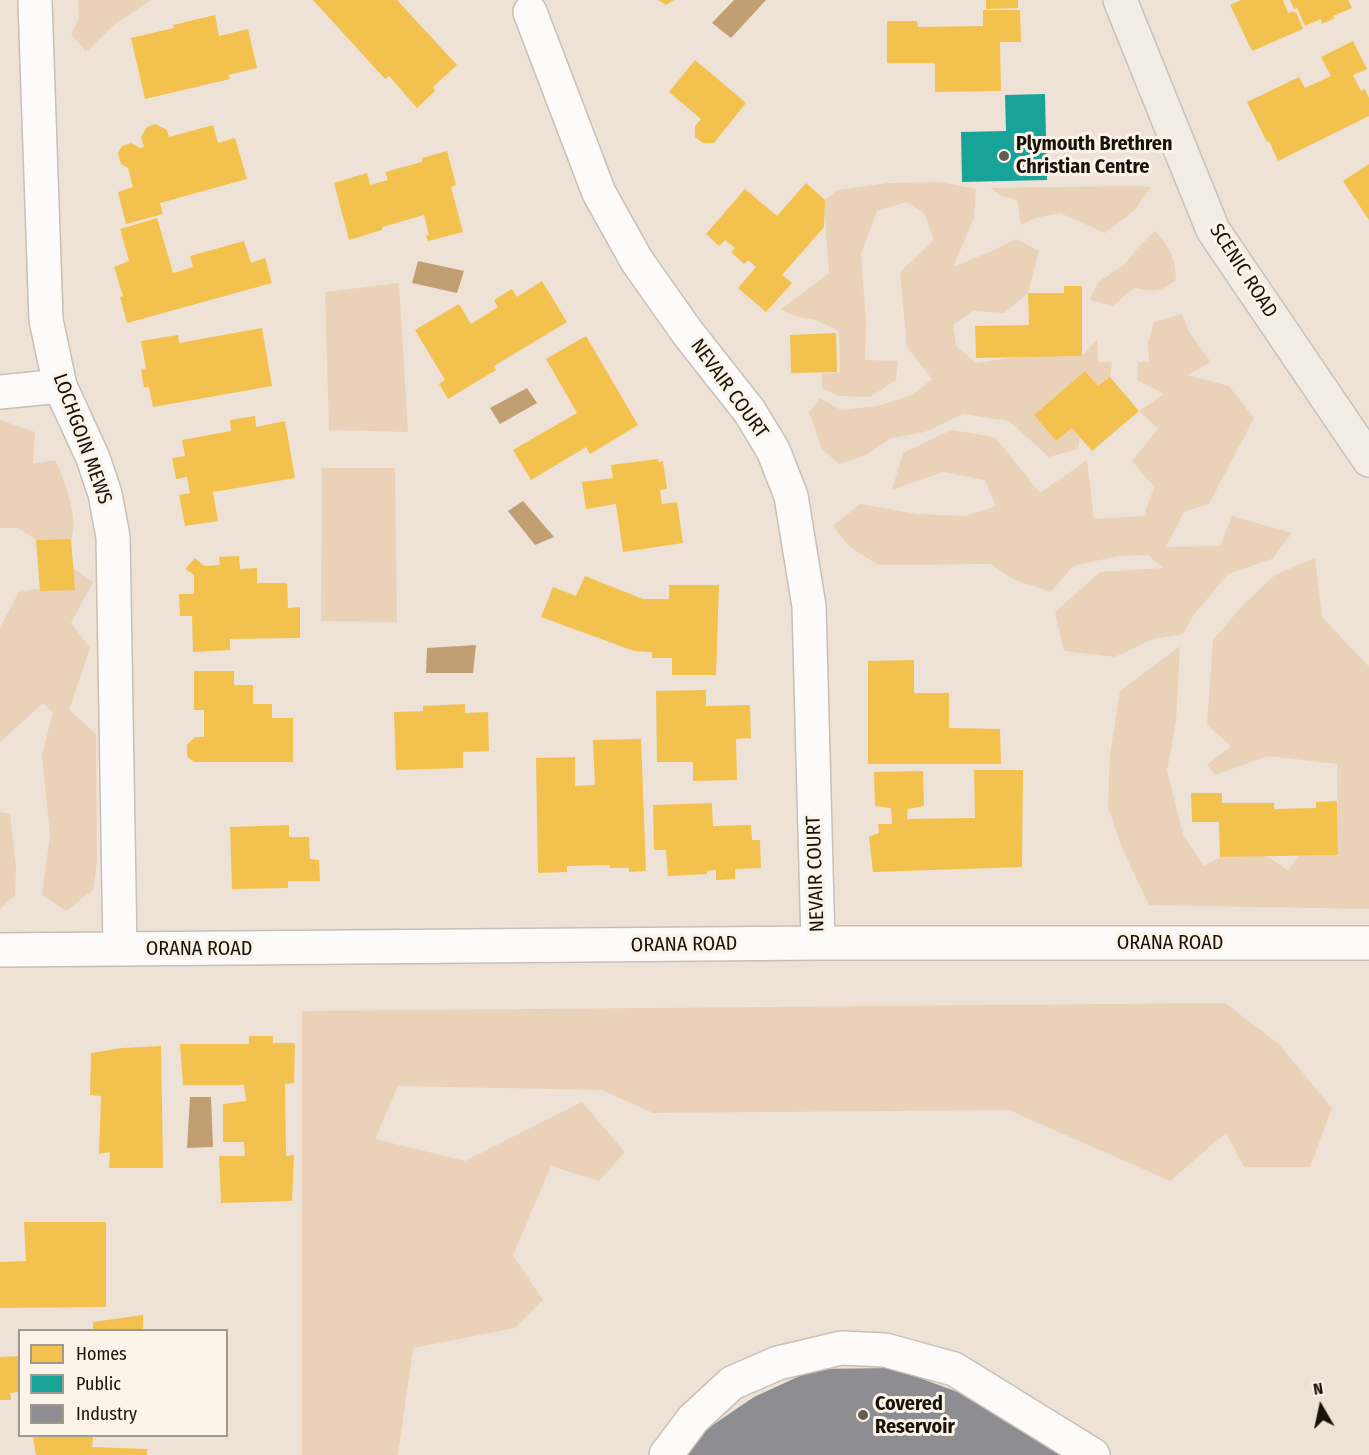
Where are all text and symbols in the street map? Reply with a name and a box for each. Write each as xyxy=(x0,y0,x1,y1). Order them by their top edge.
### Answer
place label: Plymouth Brethren Christian Centre xyxy=(1016,132,1172,179)
marker: Plymouth Brethren Christian Centre xyxy=(997,149,1011,163)
street label: SCENIC ROAD xyxy=(1204,220,1282,322)
street label: NEVAIR COURT xyxy=(685,335,773,443)
street label: LOCHGOIN MEWS xyxy=(47,370,117,508)
street label: NEVAIR COURT xyxy=(802,815,830,933)
street label: ORANA ROAD xyxy=(1117,931,1223,955)
street label: ORANA ROAD xyxy=(631,932,737,958)
street label: ORANA ROAD xyxy=(146,937,252,961)
legend xyxy=(18,1329,228,1437)
text: Homes xyxy=(76,1343,127,1365)
text: Public xyxy=(76,1373,121,1395)
north arrow xyxy=(1291,1377,1351,1437)
text: N xyxy=(1312,1379,1324,1399)
place label: Covered Reservoir xyxy=(875,1392,955,1439)
text: Industry xyxy=(76,1403,137,1425)
marker: Covered Reservoir xyxy=(856,1408,870,1422)

